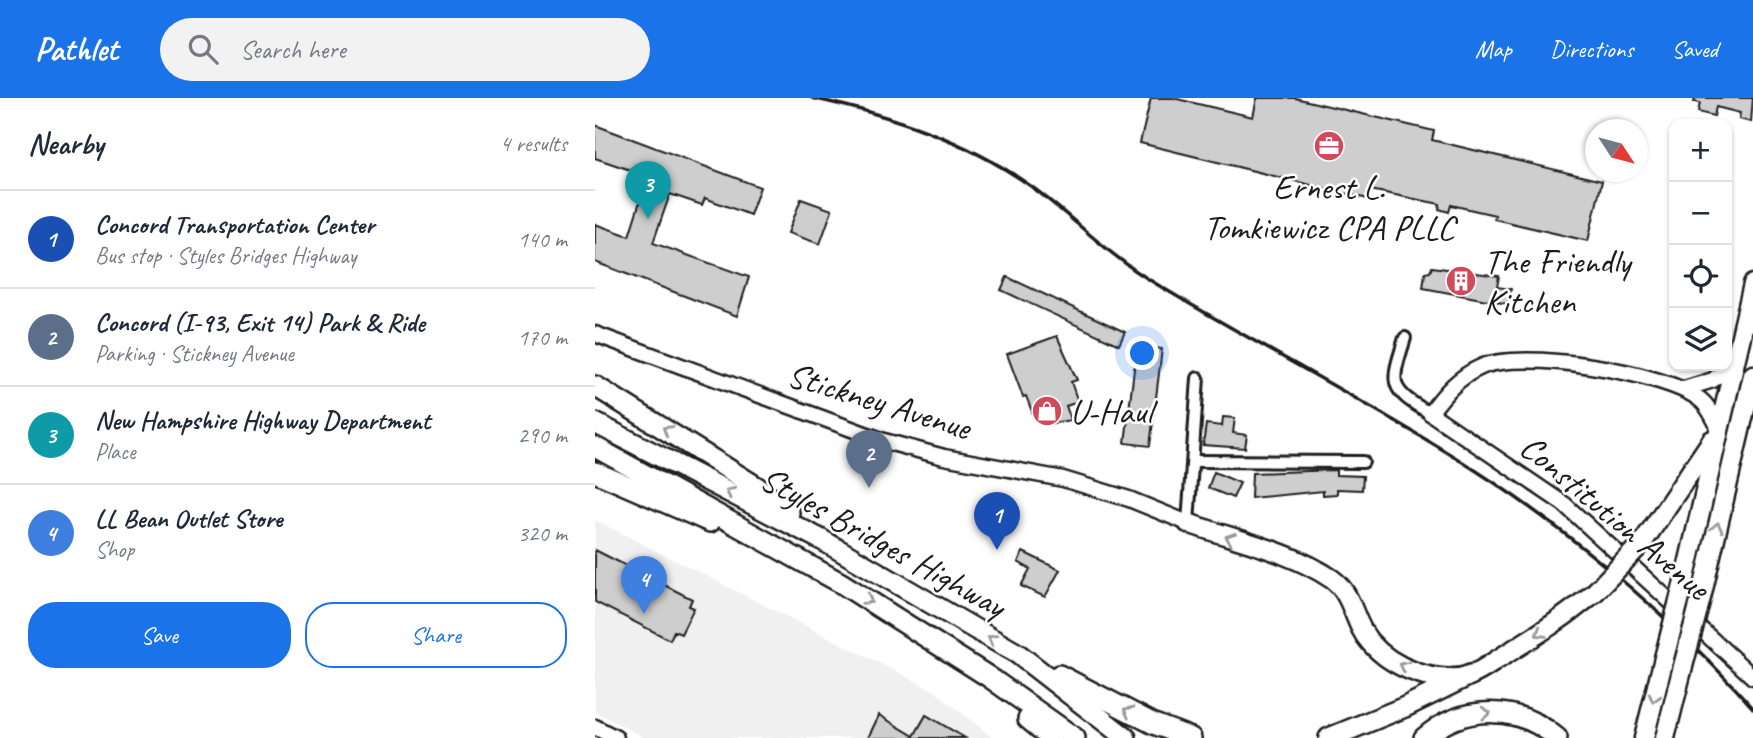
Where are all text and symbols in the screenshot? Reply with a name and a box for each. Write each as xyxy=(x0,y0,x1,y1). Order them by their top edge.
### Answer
search box xyxy=(160,18,650,81)
text: Pathlet xyxy=(35,28,118,70)
icon: search xyxy=(184,30,222,68)
text: Search here xyxy=(240,33,346,66)
text: Map xyxy=(1475,34,1512,64)
text: Directions xyxy=(1550,34,1633,64)
text: Saved xyxy=(1671,34,1718,64)
north arrow xyxy=(1585,119,1648,182)
map controls xyxy=(1669,119,1732,371)
button: + xyxy=(1669,119,1732,182)
text: Nearby xyxy=(28,125,104,163)
text: 4 results xyxy=(500,129,567,158)
office icon: Ernest L. Tomkiewicz CPA PLLC xyxy=(1312,129,1346,163)
pin: 3 xyxy=(625,161,671,219)
place label: Ernest L. Tomkiewicz CPA PLLC xyxy=(1203,165,1459,250)
button: − xyxy=(1669,182,1732,245)
text: Concord Transportation Center xyxy=(95,208,374,241)
text: 1 xyxy=(46,225,56,254)
text: 140 m xyxy=(518,225,567,254)
place label: The Friendly Kitchen xyxy=(1484,239,1633,324)
text: Bus stop · Styles Bridges Highway xyxy=(95,241,356,270)
button: locate xyxy=(1669,245,1732,308)
building icon: The Friendly Kitchen xyxy=(1444,264,1478,298)
text: Concord (I-93, Exit 14) Park & Ride xyxy=(95,306,425,339)
button: layers xyxy=(1669,308,1732,371)
text: 2 xyxy=(46,323,56,352)
text: 170 m xyxy=(518,323,567,352)
your location xyxy=(1125,336,1159,370)
text: Parking · Stickney Avenue xyxy=(95,339,294,368)
street label: Stickney Avenue xyxy=(782,352,978,451)
place label: U-Haul xyxy=(1070,389,1158,434)
shop icon: U-Haul xyxy=(1030,394,1064,428)
text: New Hampshire Highway Department xyxy=(95,404,430,437)
text: 3 xyxy=(46,421,56,450)
text: 290 m xyxy=(518,421,567,450)
street label: Constitution Avenue xyxy=(1511,424,1721,611)
one-way arrow xyxy=(661,426,674,439)
pin: 2 xyxy=(846,430,892,488)
text: Place xyxy=(95,437,135,466)
street label: Styles Bridges Highway xyxy=(752,456,1016,629)
one-way arrow xyxy=(725,487,737,500)
pin: 1 xyxy=(974,492,1020,550)
text: LL Bean Outlet Store xyxy=(95,502,283,535)
text: 4 xyxy=(46,519,56,548)
text: 320 m xyxy=(518,519,567,548)
one-way arrow xyxy=(1709,522,1724,534)
one-way arrow xyxy=(1224,532,1236,546)
text: Shop xyxy=(95,535,134,564)
pin: 4 xyxy=(621,556,667,614)
one-way arrow xyxy=(860,592,873,605)
button: Save xyxy=(28,602,291,668)
button: Share xyxy=(305,602,567,668)
one-way arrow xyxy=(1535,625,1548,638)
one-way arrow xyxy=(987,634,1000,647)
one-way arrow xyxy=(1399,661,1411,675)
one-way arrow xyxy=(1648,692,1662,704)
one-way arrow xyxy=(1123,705,1136,719)
one-way arrow xyxy=(1481,706,1492,721)

